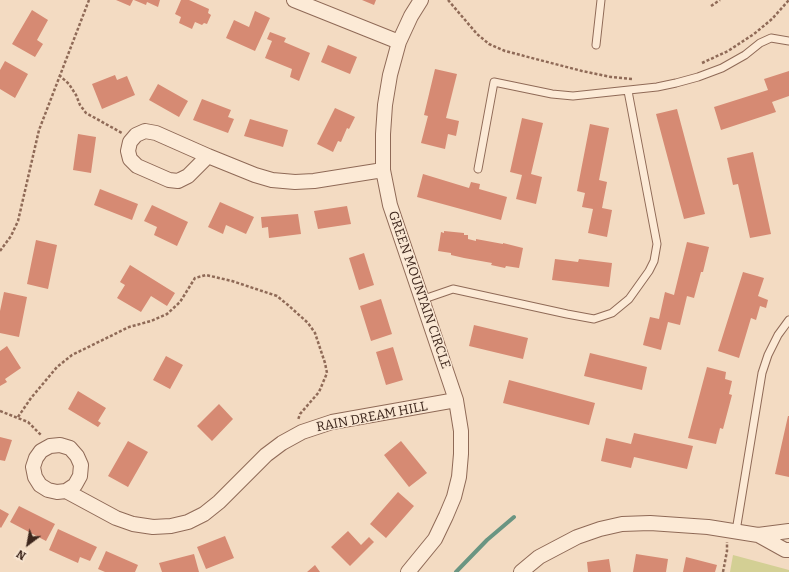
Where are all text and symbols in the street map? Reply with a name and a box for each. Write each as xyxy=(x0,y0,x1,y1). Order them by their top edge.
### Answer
street label: GREEN MOUNTAIN CIRCLE xyxy=(385,209,453,371)
street label: RAIN DREAM HILL xyxy=(315,399,429,435)
north arrow xyxy=(8,524,48,564)
text: N xyxy=(14,547,28,562)

